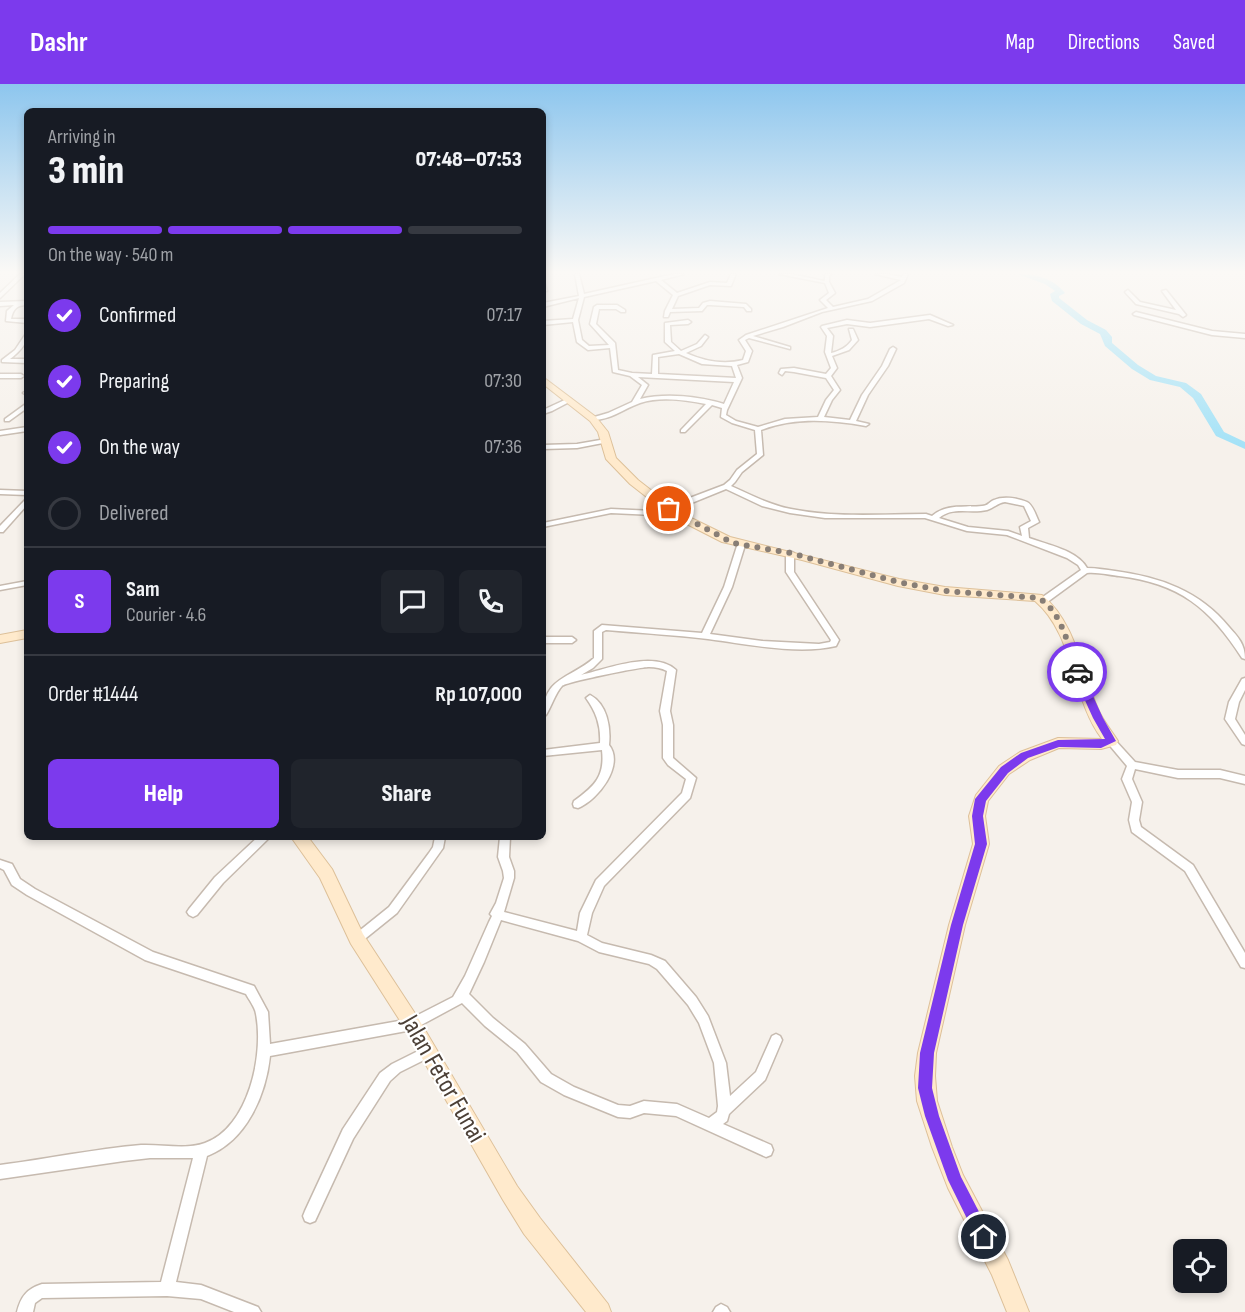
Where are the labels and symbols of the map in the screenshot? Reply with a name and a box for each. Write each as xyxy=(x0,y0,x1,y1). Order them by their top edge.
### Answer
pin xyxy=(643,483,694,534)
courier xyxy=(1047,642,1107,702)
street label: Jalan Fetor Funai xyxy=(394,1009,492,1148)
pin xyxy=(958,1211,1009,1262)

